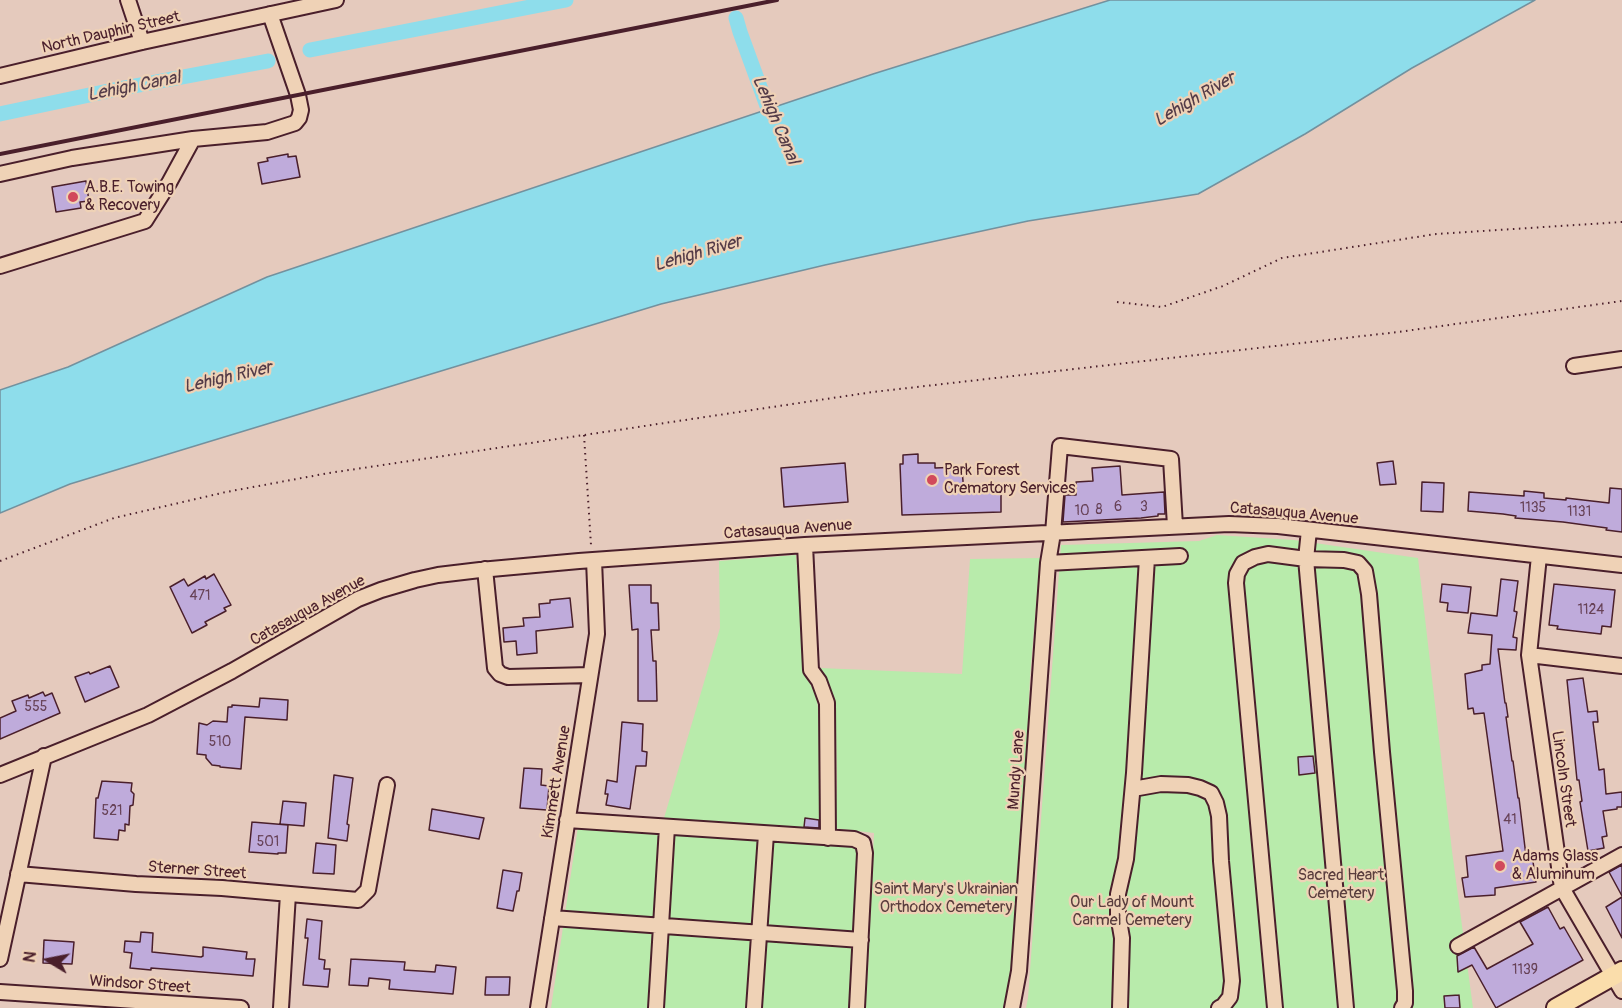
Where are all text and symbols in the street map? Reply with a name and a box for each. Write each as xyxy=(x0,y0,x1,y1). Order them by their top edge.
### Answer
street label: North Dauphin Street xyxy=(40,8,182,58)
water label: Lehigh Canal xyxy=(86,67,182,107)
water label: Lehigh River xyxy=(1151,68,1239,132)
water label: Lehigh Canal xyxy=(747,72,803,168)
place label: A.B.E. Towing & Recovery xyxy=(85,178,174,216)
marker: A.B.E. Towing & Recovery xyxy=(66,190,80,204)
water label: Lehigh River xyxy=(652,231,744,277)
water label: Lehigh River xyxy=(182,357,274,399)
place label: Park Forest Crematory Services xyxy=(944,461,1075,499)
marker: Park Forest Crematory Services xyxy=(925,473,939,487)
house number: 6 xyxy=(1114,499,1122,515)
house number: 3 xyxy=(1140,499,1148,515)
street label: Catasauqua Avenue xyxy=(1229,499,1359,529)
house number: 1135 xyxy=(1520,500,1546,516)
house number: 8 xyxy=(1095,502,1103,518)
house number: 10 xyxy=(1074,503,1090,519)
house number: 1131 xyxy=(1567,504,1591,520)
street label: Catasauqua Avenue xyxy=(723,516,853,544)
street label: Catasauqua Avenue xyxy=(247,571,369,651)
house number: 471 xyxy=(190,588,210,604)
house number: 1124 xyxy=(1578,602,1604,618)
house number: 555 xyxy=(25,699,47,715)
street label: Kimmett Avenue xyxy=(539,724,575,840)
street label: Mundy Lane xyxy=(1005,730,1029,810)
street label: Lincoln Street xyxy=(1547,730,1579,828)
house number: 510 xyxy=(209,734,231,750)
house number: 521 xyxy=(102,803,122,819)
house number: 41 xyxy=(1503,812,1517,828)
house number: 501 xyxy=(257,834,279,850)
place label: Adams Glass & Aluminum xyxy=(1512,847,1598,885)
street label: Sterner Street xyxy=(147,858,247,884)
marker: Adams Glass & Aluminum xyxy=(1493,859,1507,873)
park label: Sacred Heart Cemetery xyxy=(1298,866,1384,904)
park label: Saint Mary's Ukrainian Orthodox Cemetery xyxy=(874,880,1018,918)
park label: Our Lady of Mount Carmel Cemetery xyxy=(1070,893,1194,931)
north arrow xyxy=(18,930,78,990)
text: N xyxy=(19,950,41,964)
house number: 1139 xyxy=(1512,962,1538,978)
street label: Windsor Street xyxy=(89,972,191,998)

